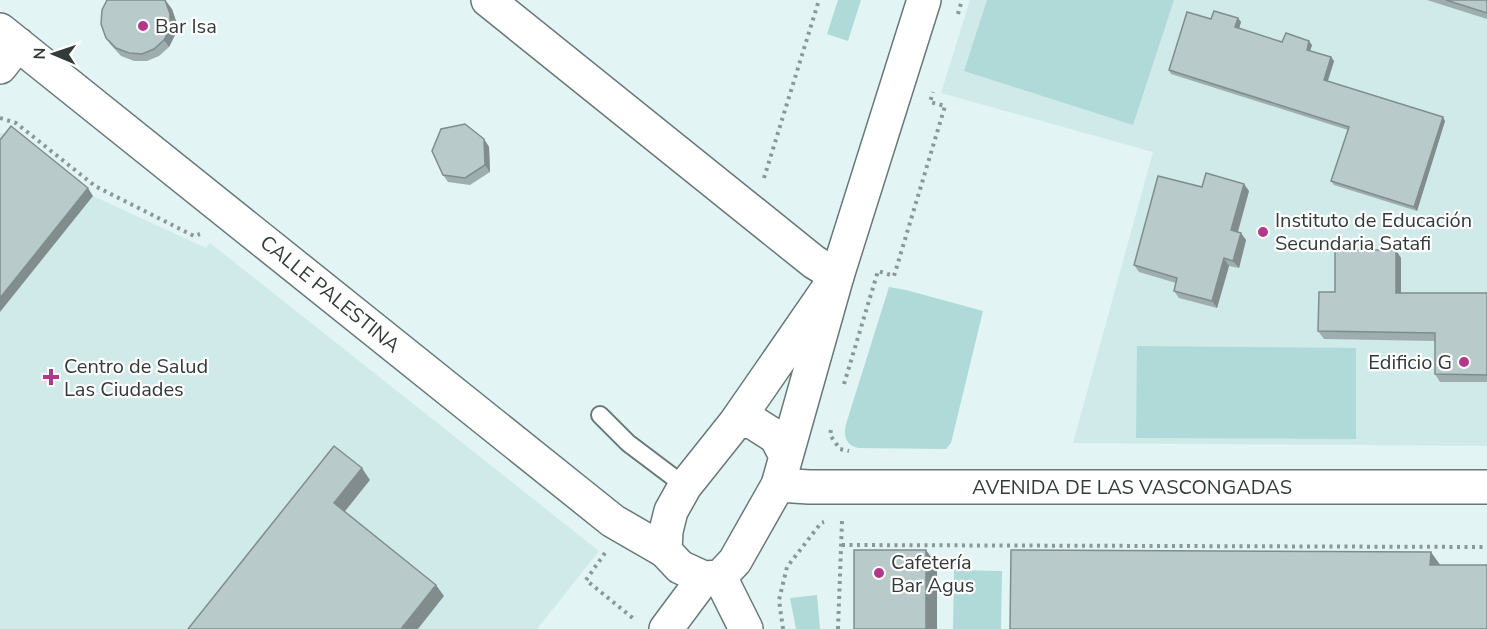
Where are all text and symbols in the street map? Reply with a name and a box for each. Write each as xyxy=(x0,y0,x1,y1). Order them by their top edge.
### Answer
place label: Bar Isa xyxy=(155,13,217,40)
marker: Bar Isa xyxy=(136,19,150,33)
north arrow xyxy=(24,24,84,84)
text: N xyxy=(29,47,51,60)
place label: Instituto de Educación Secundaria Satafi xyxy=(1275,207,1472,257)
marker: Instituto de Educación Secundaria Satafi xyxy=(1256,225,1270,239)
street label: CALLE PALESTINA xyxy=(254,229,406,359)
place label: Edificio G xyxy=(1368,349,1452,376)
place label: Centro de Salud Las Ciudades xyxy=(64,353,208,403)
marker: Edificio G xyxy=(1457,355,1471,369)
marker: Centro de Salud Las Ciudades xyxy=(42,368,60,386)
street label: AVENIDA DE LAS VASCONGADAS xyxy=(972,474,1292,501)
place label: Cafetería Bar Agus xyxy=(891,549,974,599)
marker: Cafetería Bar Agus xyxy=(872,566,886,580)

